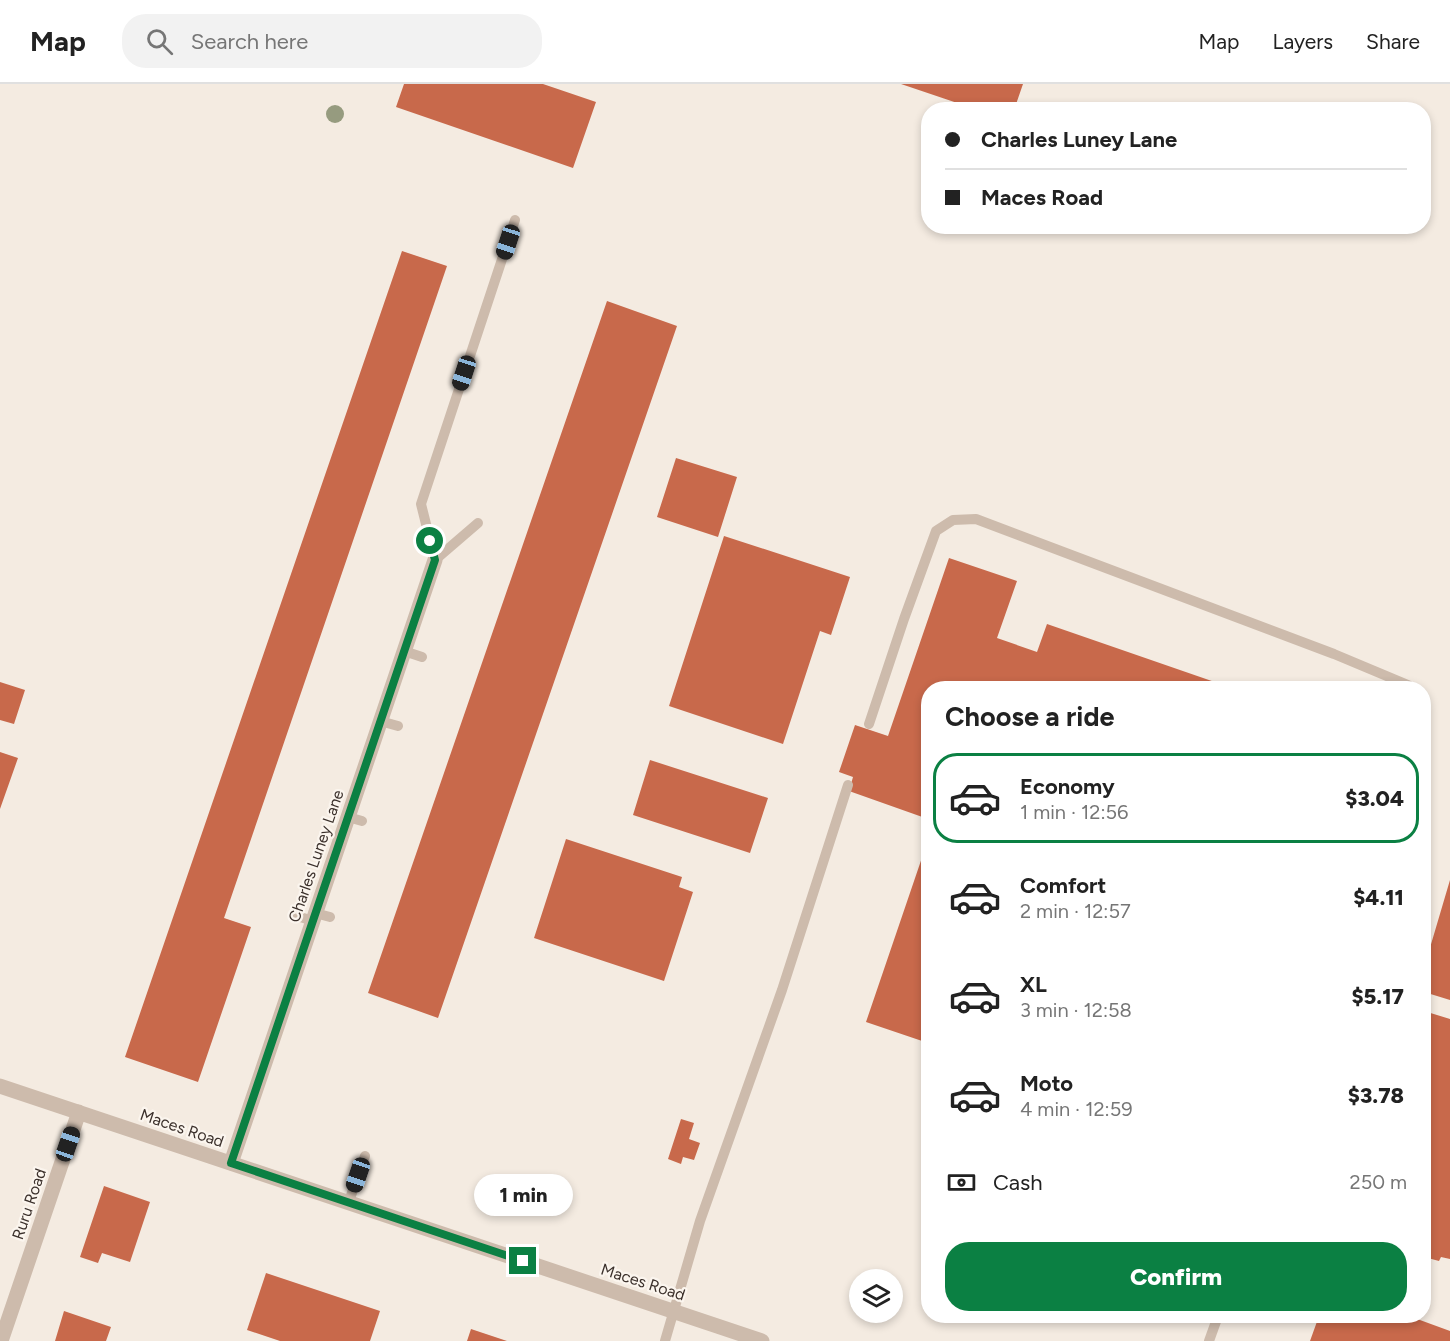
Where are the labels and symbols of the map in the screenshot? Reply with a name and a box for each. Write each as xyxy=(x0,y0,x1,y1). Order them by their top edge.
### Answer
car xyxy=(494,222,522,262)
car xyxy=(450,353,478,393)
route start xyxy=(416,527,443,554)
street label: Charles Luney Lane xyxy=(284,787,348,925)
street label: Maces Road xyxy=(138,1105,226,1151)
car xyxy=(54,1124,82,1164)
car xyxy=(344,1155,372,1195)
street label: Ruru Road xyxy=(8,1166,50,1242)
callout: 1 min xyxy=(474,1174,572,1216)
route end xyxy=(509,1247,536,1274)
street label: Maces Road xyxy=(599,1259,687,1305)

